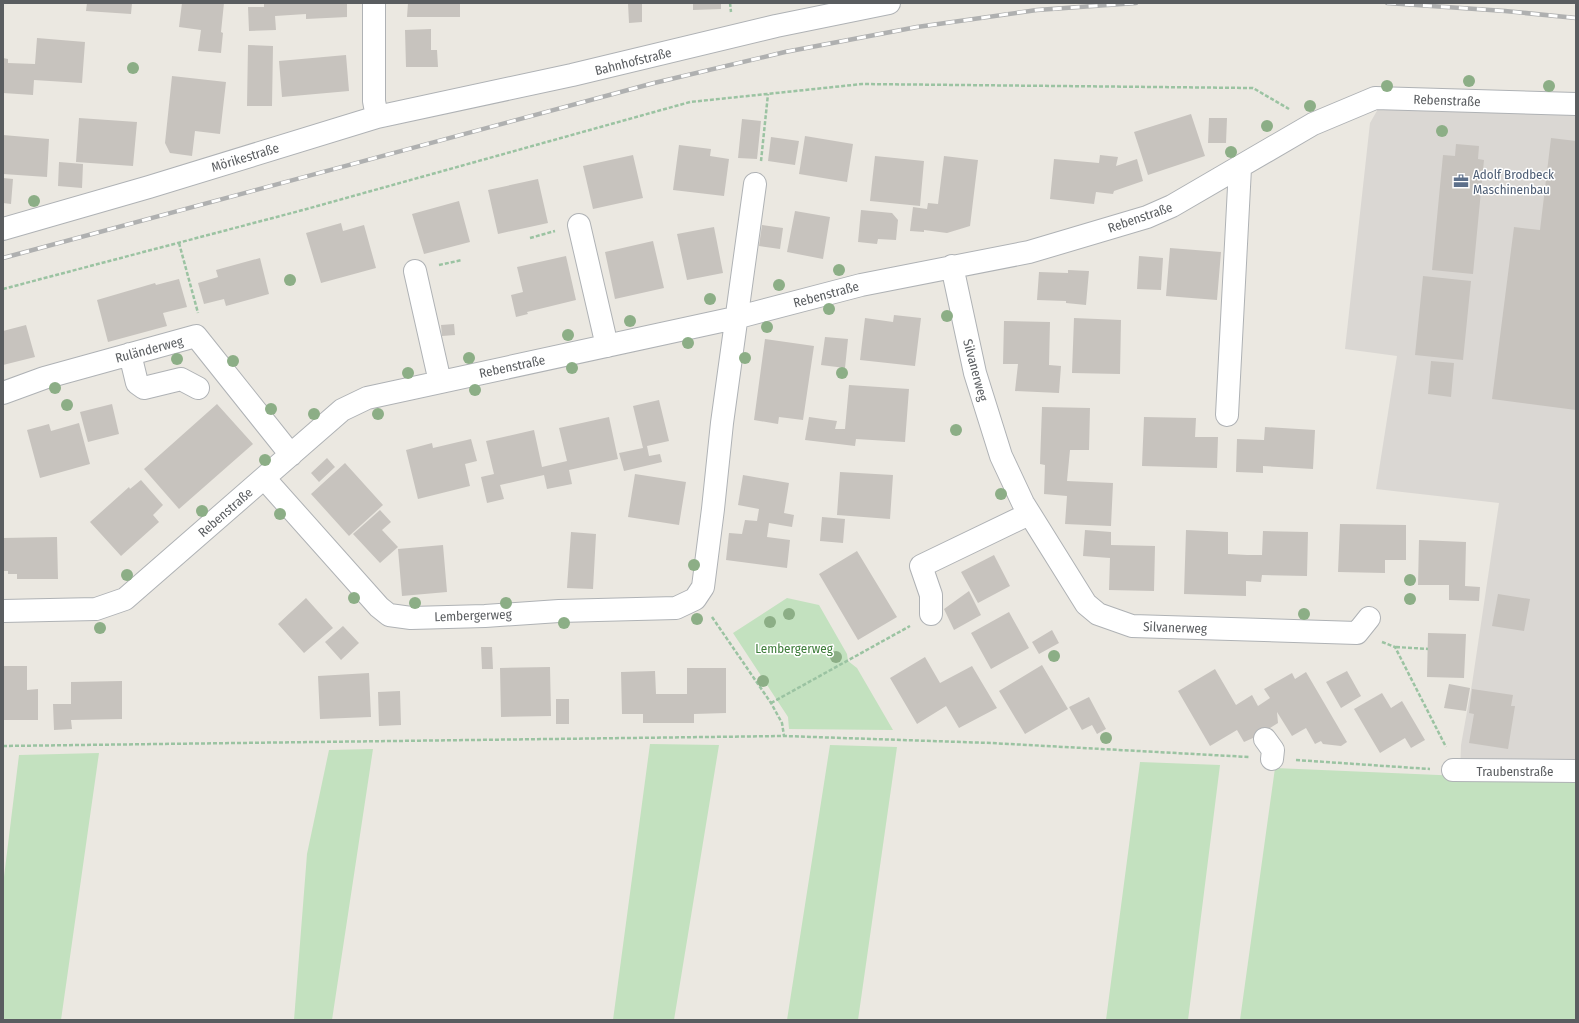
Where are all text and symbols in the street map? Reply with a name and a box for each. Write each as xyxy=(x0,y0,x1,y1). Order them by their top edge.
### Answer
street label: Bahnhofstraße xyxy=(593,45,673,78)
street label: Rebenstraße xyxy=(1413,92,1481,109)
street label: Mörikestraße xyxy=(210,140,281,175)
place label: Adolf Brodbeck Maschinenbau xyxy=(1473,167,1555,197)
office icon: Adolf Brodbeck Maschinenbau xyxy=(1452,172,1470,190)
street label: Rebenstraße xyxy=(1106,199,1174,236)
street label: Rebenstraße xyxy=(792,279,861,310)
street label: Ruländerweg xyxy=(114,333,185,366)
street label: Silvanerweg xyxy=(960,337,991,404)
street label: Rebenstraße xyxy=(478,352,547,381)
street label: Rebenstraße xyxy=(195,485,256,540)
street label: Lembergerweg xyxy=(434,607,513,624)
street label: Silvanerweg xyxy=(1143,619,1208,636)
park label: Lembergerweg xyxy=(755,641,834,656)
street label: Traubenstraße xyxy=(1477,764,1553,779)

